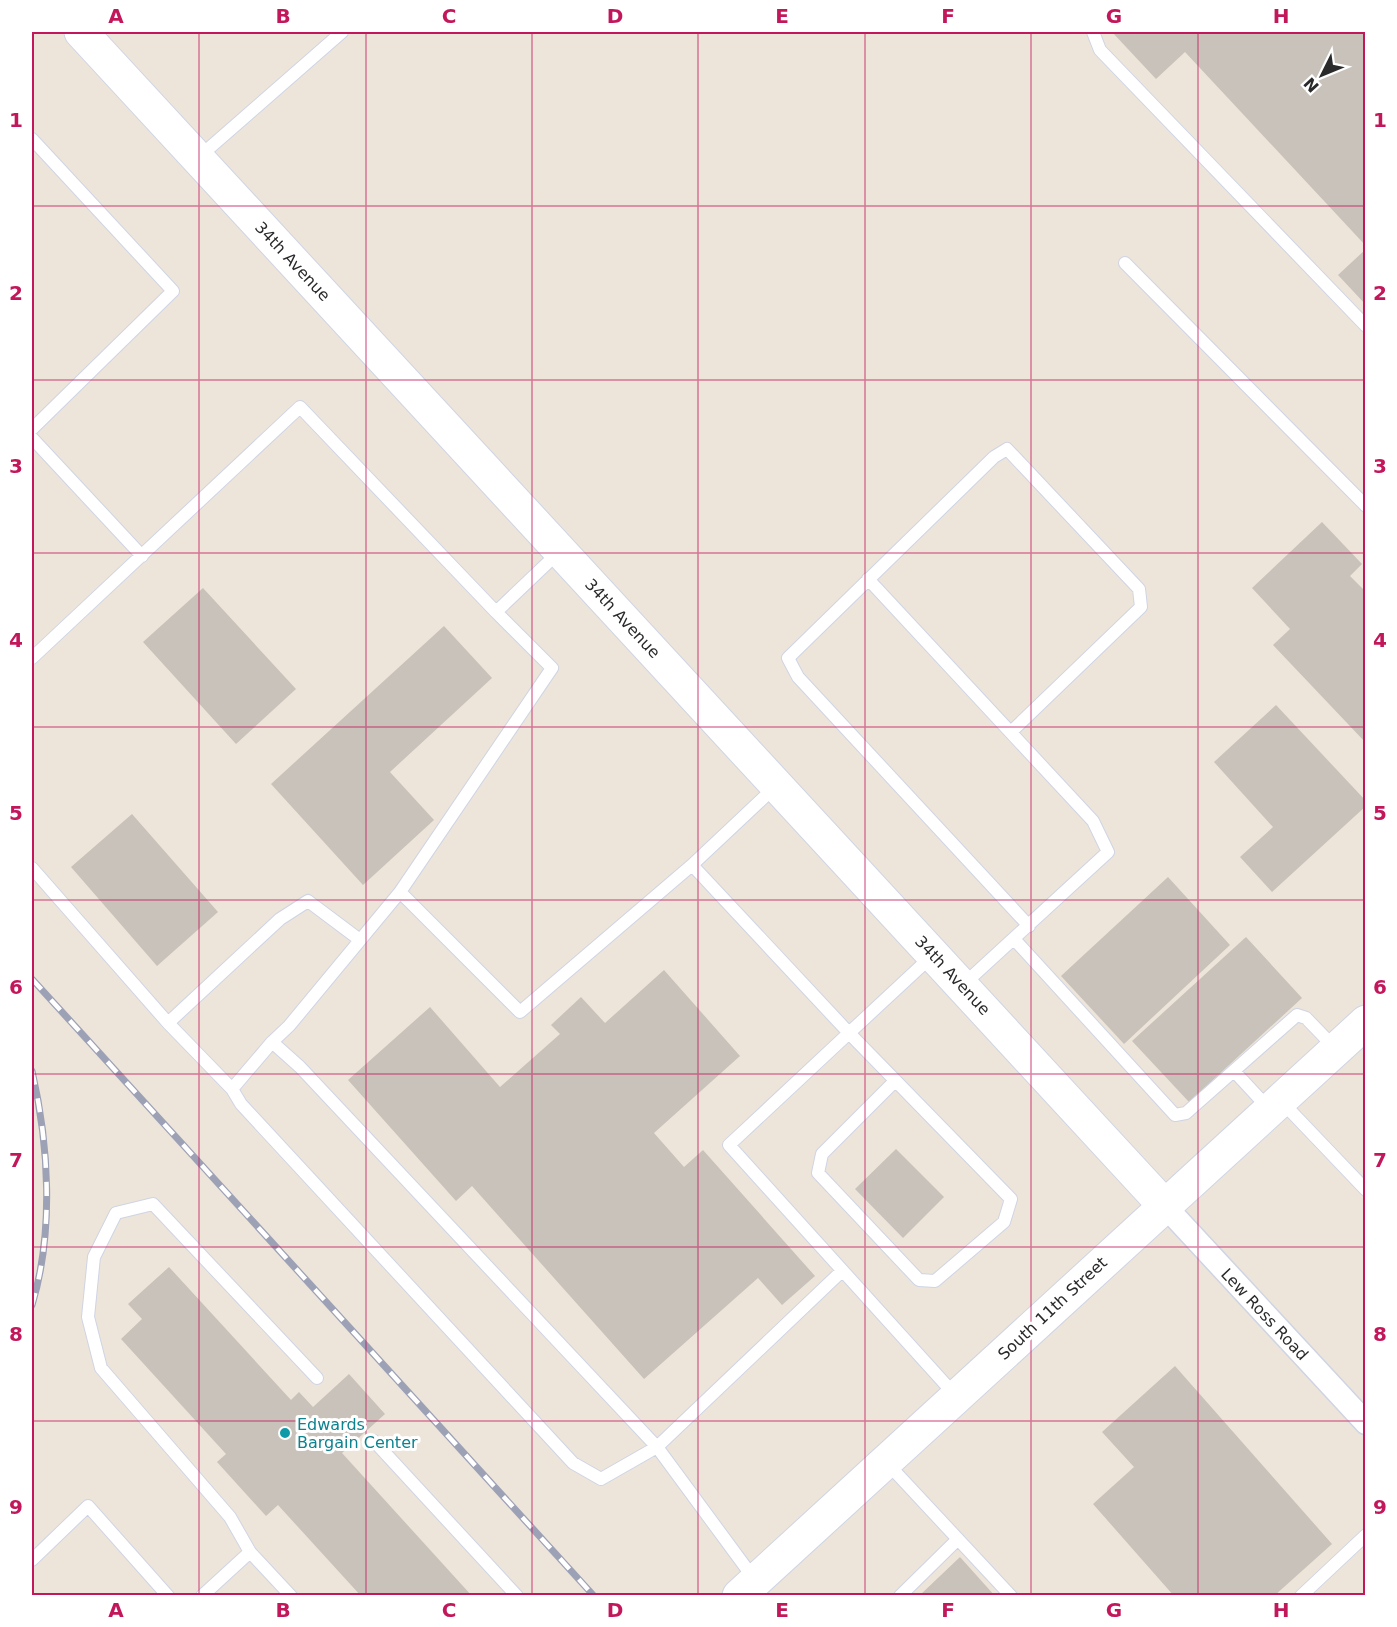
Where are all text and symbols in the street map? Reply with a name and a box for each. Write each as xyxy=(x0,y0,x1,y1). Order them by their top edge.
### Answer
text: A xyxy=(108,4,124,28)
text: B xyxy=(275,4,291,28)
text: C xyxy=(442,4,456,28)
text: D xyxy=(607,4,623,28)
text: E xyxy=(775,4,789,28)
text: F xyxy=(941,4,955,28)
text: G xyxy=(1106,4,1122,28)
text: H xyxy=(1273,4,1289,28)
north arrow xyxy=(1292,45,1352,105)
text: N xyxy=(1300,74,1323,96)
text: 1 xyxy=(9,108,23,132)
text: 1 xyxy=(1373,108,1387,132)
street label: 34th Avenue xyxy=(251,218,334,305)
text: 2 xyxy=(9,281,23,305)
text: 2 xyxy=(1373,281,1387,305)
text: 3 xyxy=(9,454,23,478)
text: 3 xyxy=(1373,454,1387,478)
street label: 34th Avenue xyxy=(581,575,664,662)
text: 4 xyxy=(9,628,23,652)
text: 4 xyxy=(1373,628,1387,652)
text: 5 xyxy=(9,801,23,825)
text: 5 xyxy=(1373,801,1387,825)
street label: 34th Avenue xyxy=(911,932,994,1019)
text: 6 xyxy=(9,975,23,999)
text: 6 xyxy=(1373,975,1387,999)
text: 7 xyxy=(9,1148,23,1172)
text: 7 xyxy=(1373,1148,1387,1172)
street label: South 11th Street xyxy=(994,1253,1111,1364)
street label: Lew Ross Road xyxy=(1217,1264,1312,1364)
text: 8 xyxy=(9,1322,23,1346)
text: 8 xyxy=(1373,1322,1387,1346)
place label: Edwards Bargain Center xyxy=(297,1415,418,1452)
marker: Edwards Bargain Center xyxy=(278,1426,292,1440)
text: 9 xyxy=(9,1495,23,1519)
text: 9 xyxy=(1373,1495,1387,1519)
text: A xyxy=(108,1598,124,1622)
text: B xyxy=(275,1598,291,1622)
text: C xyxy=(442,1598,456,1622)
text: D xyxy=(607,1598,623,1622)
text: E xyxy=(775,1598,789,1622)
text: F xyxy=(941,1598,955,1622)
text: G xyxy=(1106,1598,1122,1622)
text: H xyxy=(1273,1598,1289,1622)

